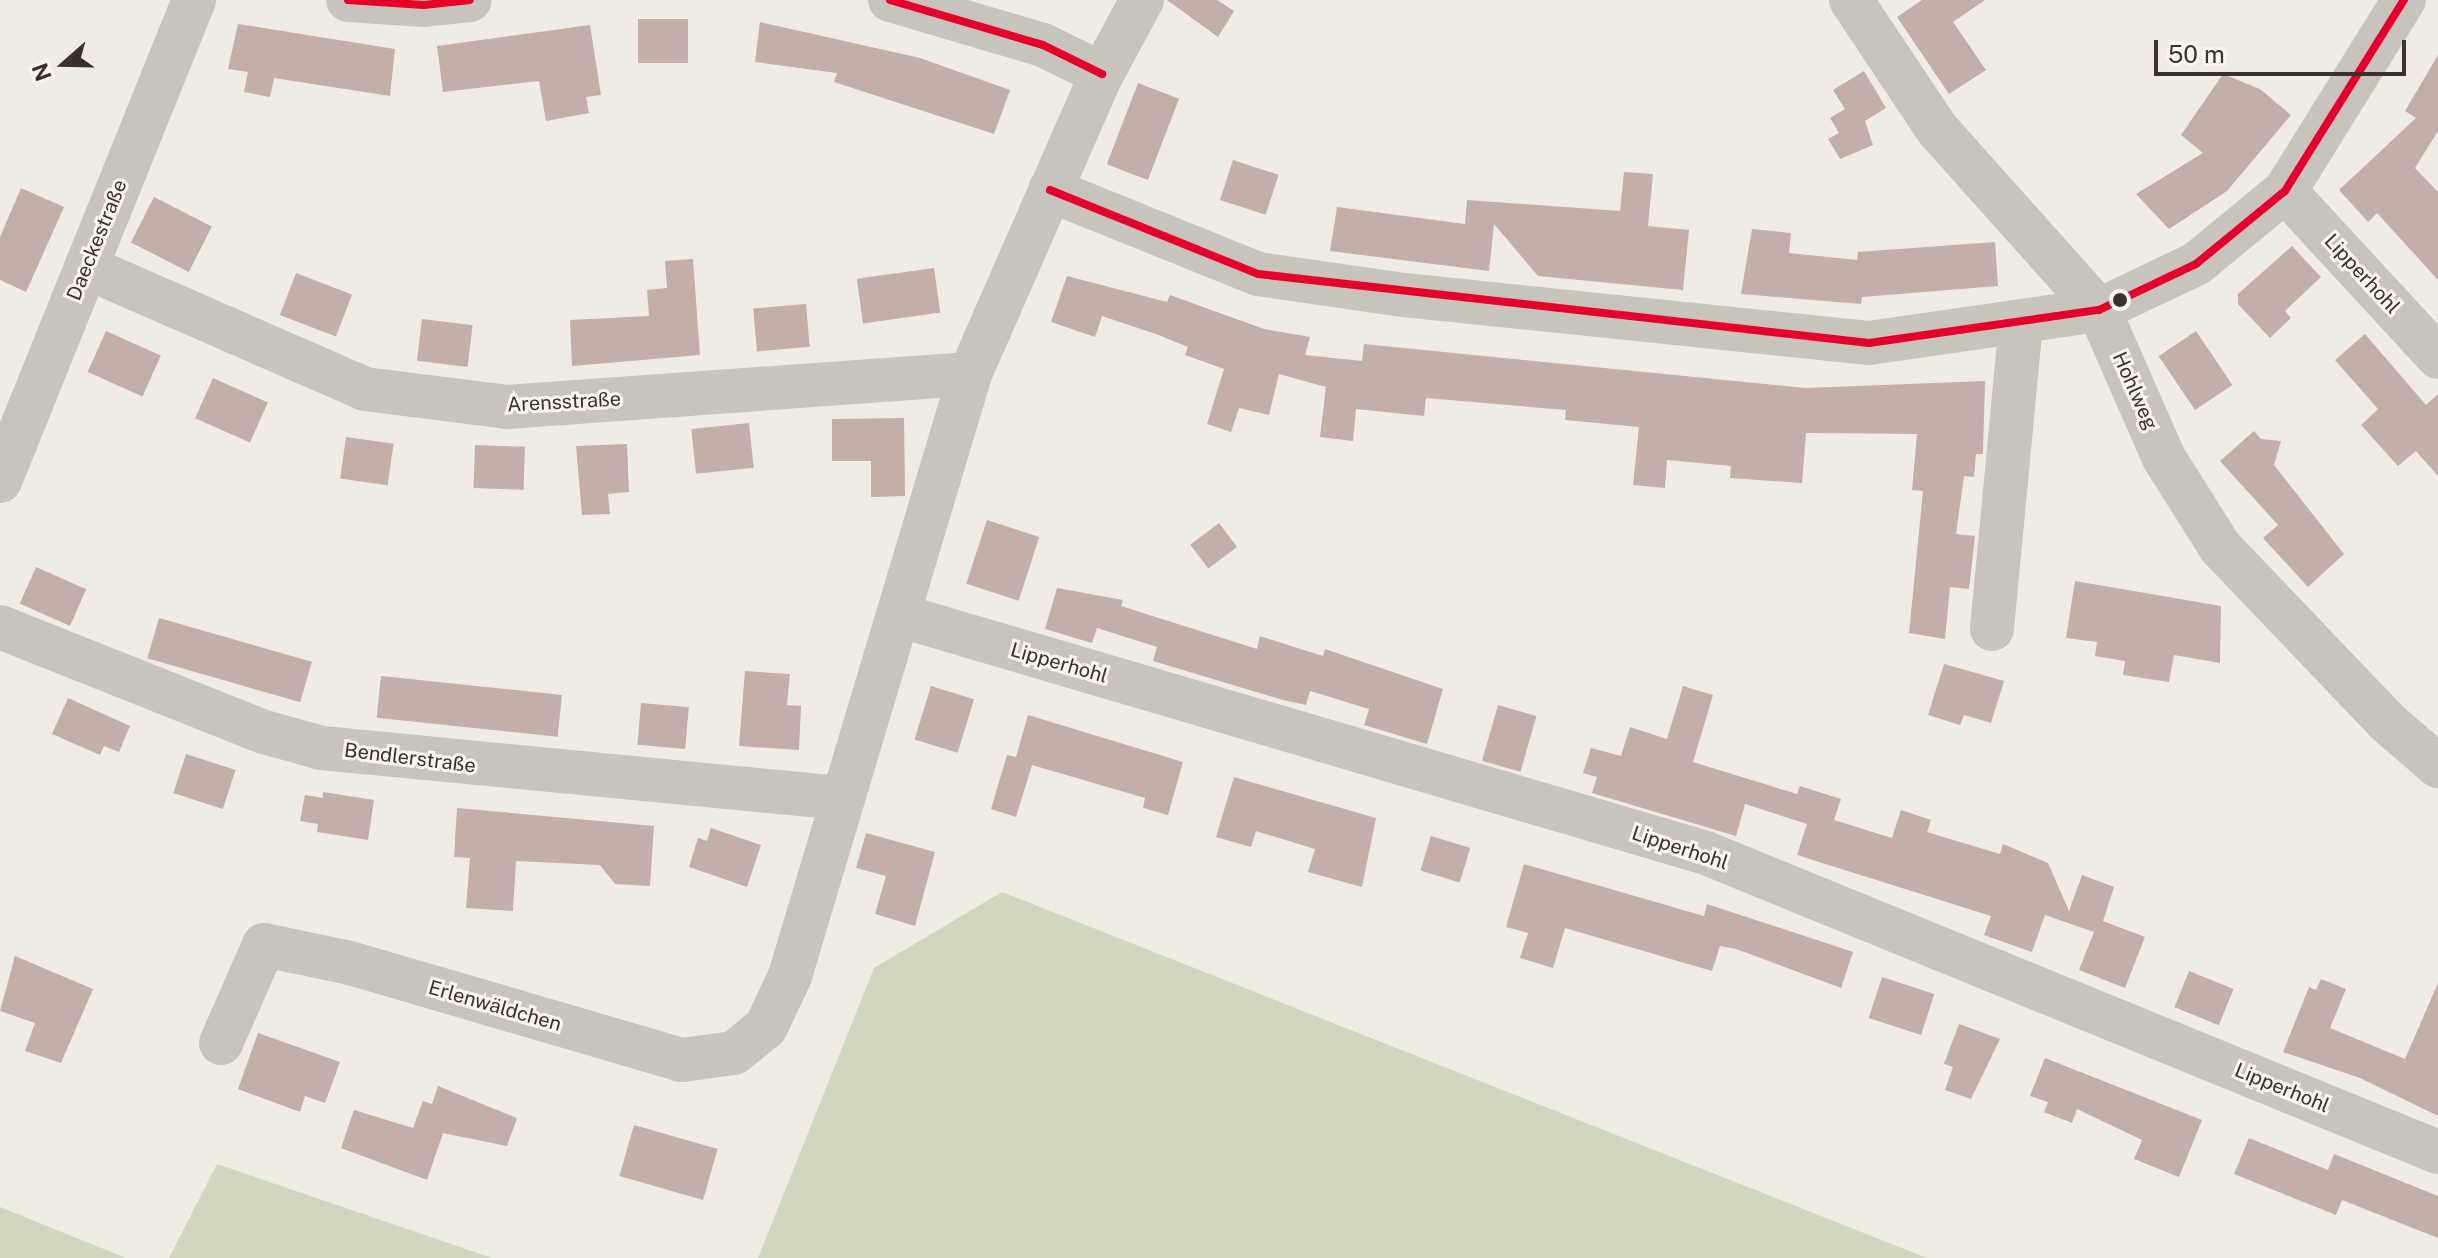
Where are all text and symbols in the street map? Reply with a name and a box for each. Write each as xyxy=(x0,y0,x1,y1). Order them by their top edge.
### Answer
north arrow xyxy=(24,24,104,104)
scale bar xyxy=(2158,24,2410,74)
text: 50 m xyxy=(2168,40,2225,68)
text: N xyxy=(26,60,57,85)
street label: Daeckestraße xyxy=(62,176,132,304)
street label: Lipperhohl xyxy=(2319,229,2405,319)
unlabelled marker xyxy=(2112,292,2128,308)
street label: Hohlweg xyxy=(2107,348,2163,434)
street label: Arensstraße xyxy=(506,387,622,417)
street label: Lipperhohl xyxy=(1008,638,1110,688)
street label: Bendlerstraße xyxy=(343,738,477,778)
street label: Lipperhohl xyxy=(1629,821,1731,875)
street label: Erlenwäldchen xyxy=(426,976,564,1036)
street label: Lipperhohl xyxy=(2231,1058,2333,1118)

